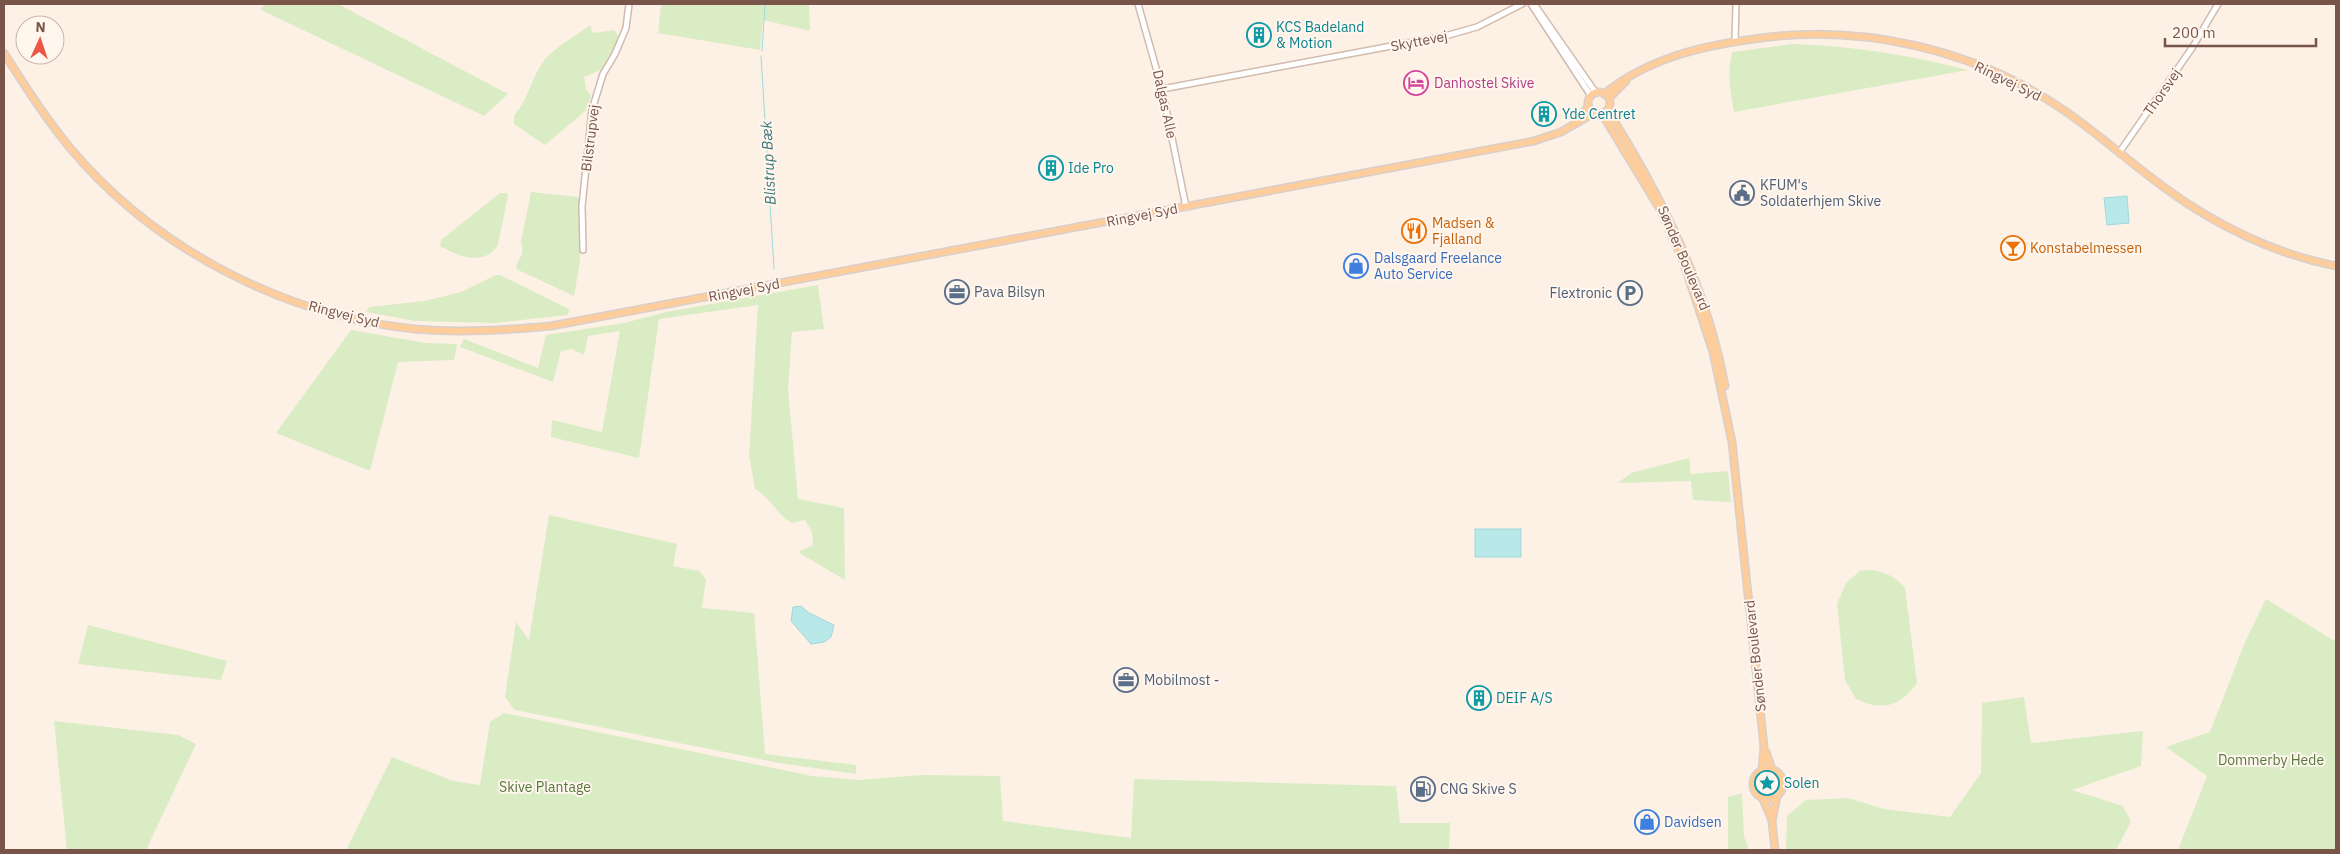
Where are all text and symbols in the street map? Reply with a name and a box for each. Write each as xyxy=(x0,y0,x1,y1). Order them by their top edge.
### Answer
north arrow xyxy=(15,15,65,65)
scale bar xyxy=(2165,15,2316,47)
text: N xyxy=(35,18,46,36)
place label: KCS Badeland & Motion xyxy=(1276,18,1364,52)
building icon: KCS Badeland & Motion xyxy=(1246,22,1272,48)
text: 200 m xyxy=(2172,23,2216,42)
street label: Skyttevej xyxy=(1389,27,1449,55)
street label: Ringvej Syd xyxy=(1972,57,2044,105)
street label: Thorsvej xyxy=(2139,65,2185,119)
street label: Dalgas Alle xyxy=(1149,68,1181,140)
hotel icon: Danhostel Skive xyxy=(1403,70,1429,96)
place label: Danhostel Skive xyxy=(1434,74,1535,92)
building icon: Yde Centret xyxy=(1531,101,1557,127)
street label: Bilstrupvej xyxy=(577,104,603,172)
place label: Yde Centret xyxy=(1562,105,1636,123)
water label: Blistrup Bæk xyxy=(756,120,780,206)
building icon: Ide Pro xyxy=(1038,155,1064,181)
place label: Ide Pro xyxy=(1068,159,1114,177)
place label: KFUM's Soldaterhjem Skive xyxy=(1760,176,1882,210)
public building icon: KFUM's Soldaterhjem Skive xyxy=(1729,180,1755,206)
street label: Ringvej Syd xyxy=(1105,199,1179,231)
street label: Sønder Boulevard xyxy=(1654,203,1714,313)
place label: Madsen & Fjalland xyxy=(1432,214,1495,248)
restaurant icon: Madsen & Fjalland xyxy=(1401,218,1427,244)
bar icon: Konstabelmessen xyxy=(2000,235,2026,261)
place label: Konstabelmessen xyxy=(2030,239,2142,257)
place label: Dalsgaard Freelance Auto Service xyxy=(1374,249,1502,283)
shop icon: Dalsgaard Freelance Auto Service xyxy=(1343,253,1369,279)
street label: Ringvej Syd xyxy=(707,274,781,306)
office icon: Pava Bilsyn xyxy=(944,279,970,305)
parking icon: Flextronic xyxy=(1617,280,1643,306)
place label: Pava Bilsyn xyxy=(974,283,1045,301)
place label: Flextronic xyxy=(1549,284,1612,302)
street label: Ringvej Syd xyxy=(307,297,381,331)
street label: Sønder Boulevard xyxy=(1740,599,1770,713)
office icon: Mobilmost - xyxy=(1113,667,1139,693)
place label: Mobilmost - xyxy=(1144,671,1219,689)
building icon: DEIF A/S xyxy=(1466,685,1492,711)
place label: DEIF A/S xyxy=(1496,689,1553,707)
park label: Dommerby Hede xyxy=(2218,751,2324,769)
place icon: Solen xyxy=(1754,770,1780,796)
place label: Solen xyxy=(1784,774,1819,792)
fuel station icon: CNG Skive S xyxy=(1410,776,1436,802)
park label: Skive Plantage xyxy=(499,778,591,796)
place label: CNG Skive S xyxy=(1440,780,1517,798)
shop icon: Davidsen xyxy=(1634,809,1660,835)
place label: Davidsen xyxy=(1664,813,1722,831)

